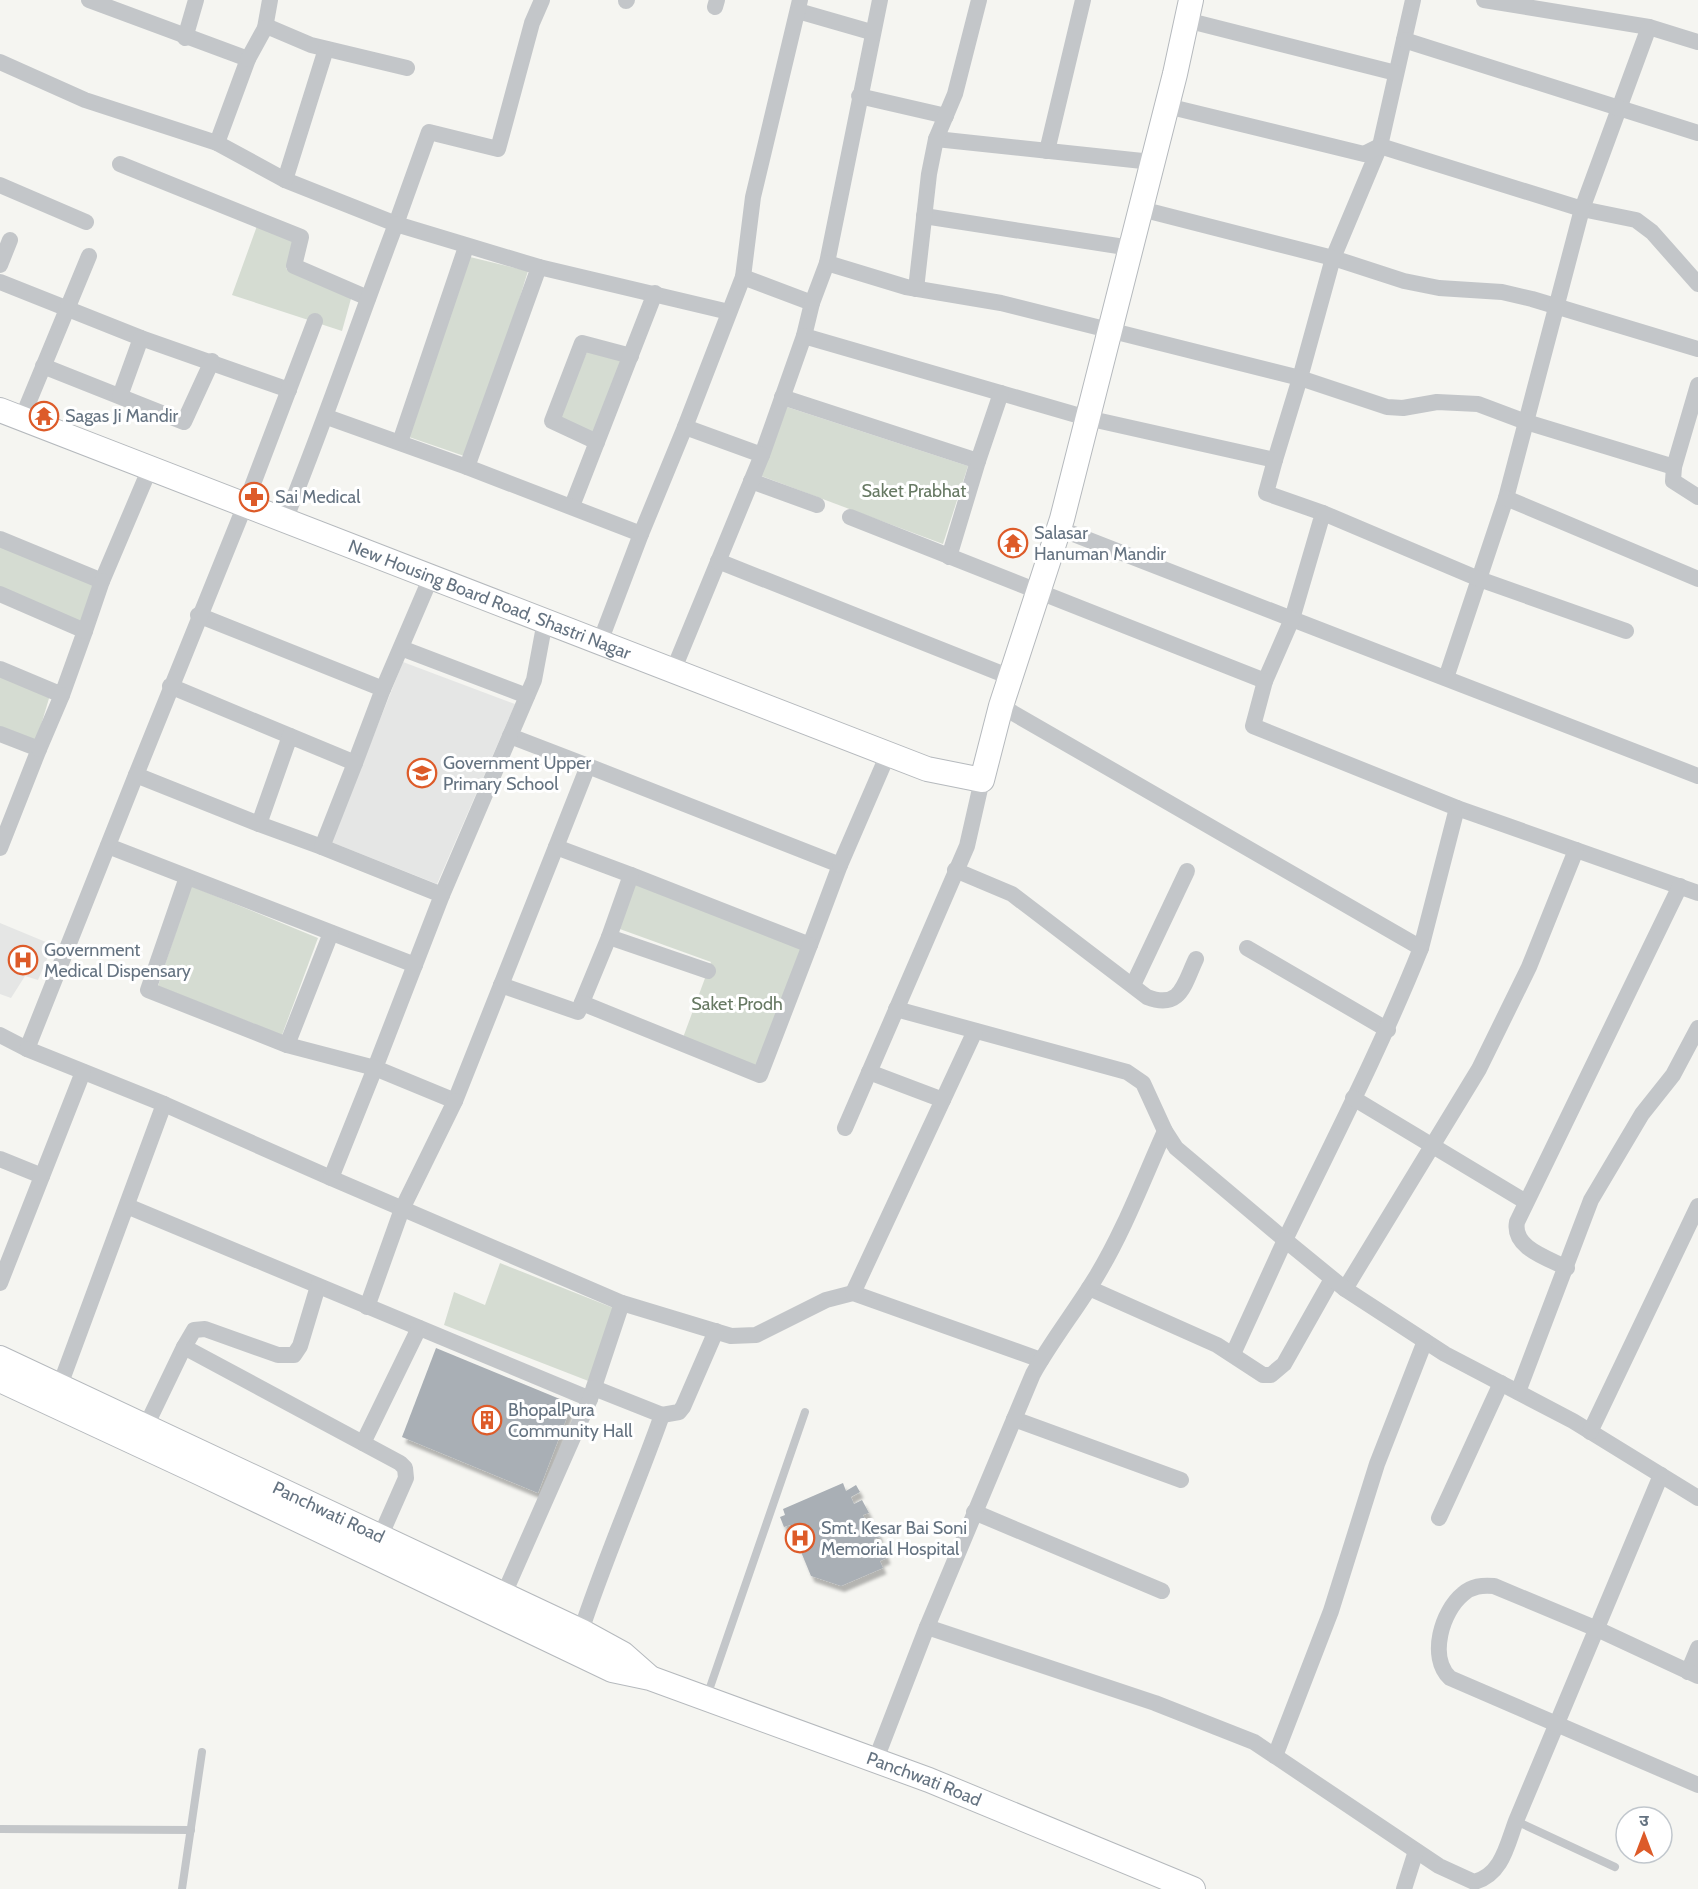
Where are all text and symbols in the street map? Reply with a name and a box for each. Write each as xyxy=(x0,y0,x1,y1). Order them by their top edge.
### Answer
temple icon: Sagas Ji Mandir xyxy=(28,400,60,432)
place label: Sagas Ji Mandir xyxy=(65,405,179,427)
park label: Saket Prabhat xyxy=(862,480,966,502)
pharmacy icon: Sai Medical xyxy=(238,481,270,513)
place label: Sai Medical xyxy=(275,486,361,508)
place label: Salasar Hanuman Mandir xyxy=(1034,522,1166,565)
temple icon: Salasar Hanuman Mandir xyxy=(997,527,1029,559)
street label: New Housing Board Road, Shastri Nagar xyxy=(345,535,634,664)
place label: Government Upper Primary School xyxy=(443,752,591,795)
school or university icon: Government Upper Primary School xyxy=(406,757,438,789)
place label: Government Medical Dispensary xyxy=(44,939,191,982)
hospital icon: Government Medical Dispensary xyxy=(7,944,39,976)
park label: Saket Prodh xyxy=(691,993,783,1015)
place label: BhopalPura Community Hall xyxy=(508,1399,633,1442)
building icon: BhopalPura Community Hall xyxy=(471,1404,503,1436)
street label: Panchwati Road xyxy=(269,1477,388,1548)
place label: Smt. Kesar Bai Soni Memorial Hospital xyxy=(821,1517,967,1560)
hospital icon: Smt. Kesar Bai Soni Memorial Hospital xyxy=(784,1522,816,1554)
street label: Panchwati Road xyxy=(864,1747,984,1811)
north arrow xyxy=(1614,1805,1674,1865)
text: उ xyxy=(1639,1811,1649,1830)

